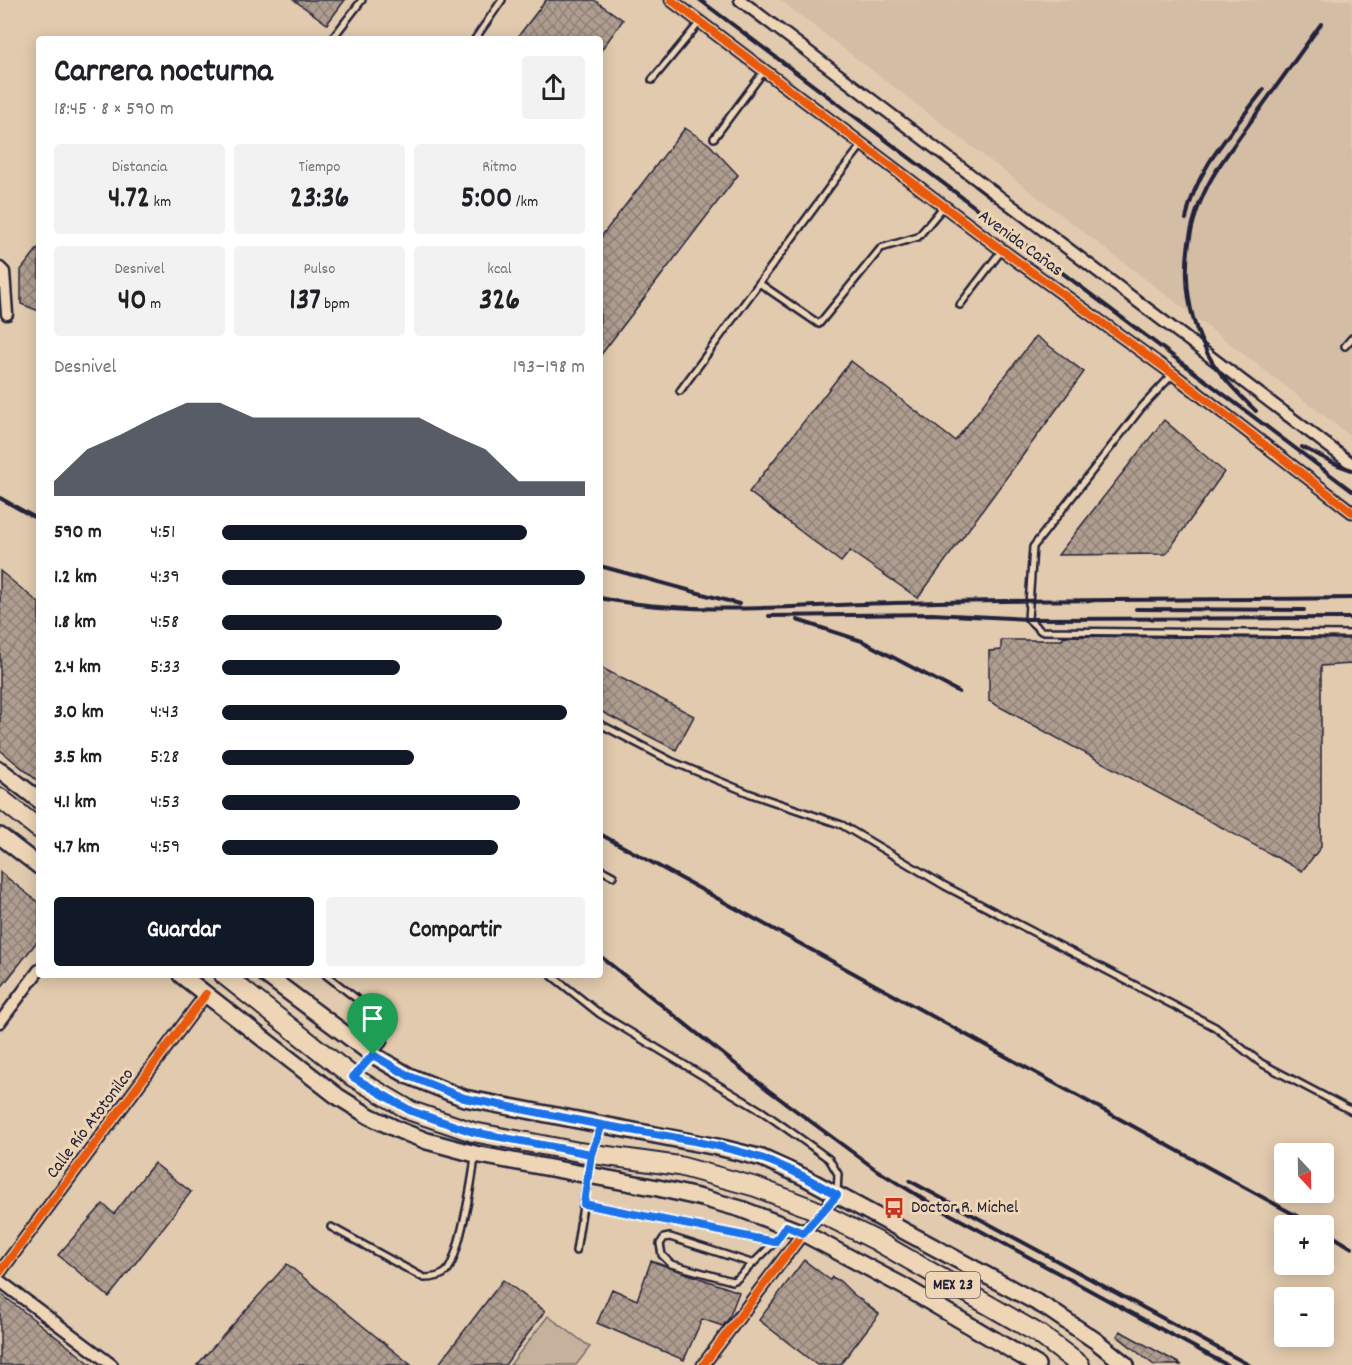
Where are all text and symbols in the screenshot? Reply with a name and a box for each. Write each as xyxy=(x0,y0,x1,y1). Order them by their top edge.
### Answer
text: Carrera nocturna xyxy=(54,50,273,97)
button: share xyxy=(522,56,585,119)
text: 18:45 · 8 × 590 m xyxy=(54,96,174,124)
text: Distancia xyxy=(112,156,167,179)
text: Tiempo xyxy=(299,156,340,179)
text: Ritmo xyxy=(482,156,517,179)
text: 4.72 xyxy=(108,179,150,222)
text: 23:36 xyxy=(290,179,349,222)
text: 5:00 xyxy=(461,179,512,222)
text: km xyxy=(150,191,171,214)
text: /km xyxy=(512,191,538,214)
street label: Avenida Cañas xyxy=(972,205,1068,283)
text: Desnivel xyxy=(115,258,164,281)
text: Pulso xyxy=(304,258,335,281)
text: kcal xyxy=(487,258,512,281)
text: 40 xyxy=(118,281,147,324)
text: 137 xyxy=(289,281,321,324)
text: 326 xyxy=(479,281,520,324)
text: m xyxy=(147,293,161,316)
text: bpm xyxy=(321,293,350,316)
text: Desnivel xyxy=(54,354,116,382)
text: 193–198 m xyxy=(513,354,585,382)
text: 590 m xyxy=(54,519,102,547)
text: 4:51 xyxy=(150,519,175,547)
text: 1.2 km xyxy=(54,564,97,592)
text: 4:39 xyxy=(150,564,180,592)
text: 1.8 km xyxy=(54,609,96,637)
text: 4:58 xyxy=(150,609,179,637)
text: 2.4 km xyxy=(54,654,101,682)
text: 5:33 xyxy=(150,654,180,682)
text: 3.0 km xyxy=(54,699,104,727)
text: 4:43 xyxy=(150,699,179,727)
text: 3.5 km xyxy=(54,744,102,772)
text: 5:28 xyxy=(150,744,179,772)
text: 4.1 km xyxy=(54,789,97,817)
text: 4:53 xyxy=(150,789,180,817)
text: 4.7 km xyxy=(54,834,100,862)
text: 4:59 xyxy=(150,834,180,862)
button: Guardar xyxy=(54,897,314,966)
button: Compartir xyxy=(326,897,585,966)
pin xyxy=(347,993,398,1055)
icon: arrive xyxy=(356,1002,389,1035)
street label: Calle Río Atotonilco xyxy=(41,1064,141,1184)
north arrow xyxy=(1274,1143,1334,1203)
map controls xyxy=(1274,1143,1334,1347)
bus stop icon: Doctor R. Michel xyxy=(882,1196,906,1220)
place label: Doctor R. Michel xyxy=(911,1196,1019,1221)
button: + xyxy=(1274,1215,1334,1275)
road number: MEX 23 xyxy=(926,1272,980,1298)
button: − xyxy=(1274,1287,1334,1347)

